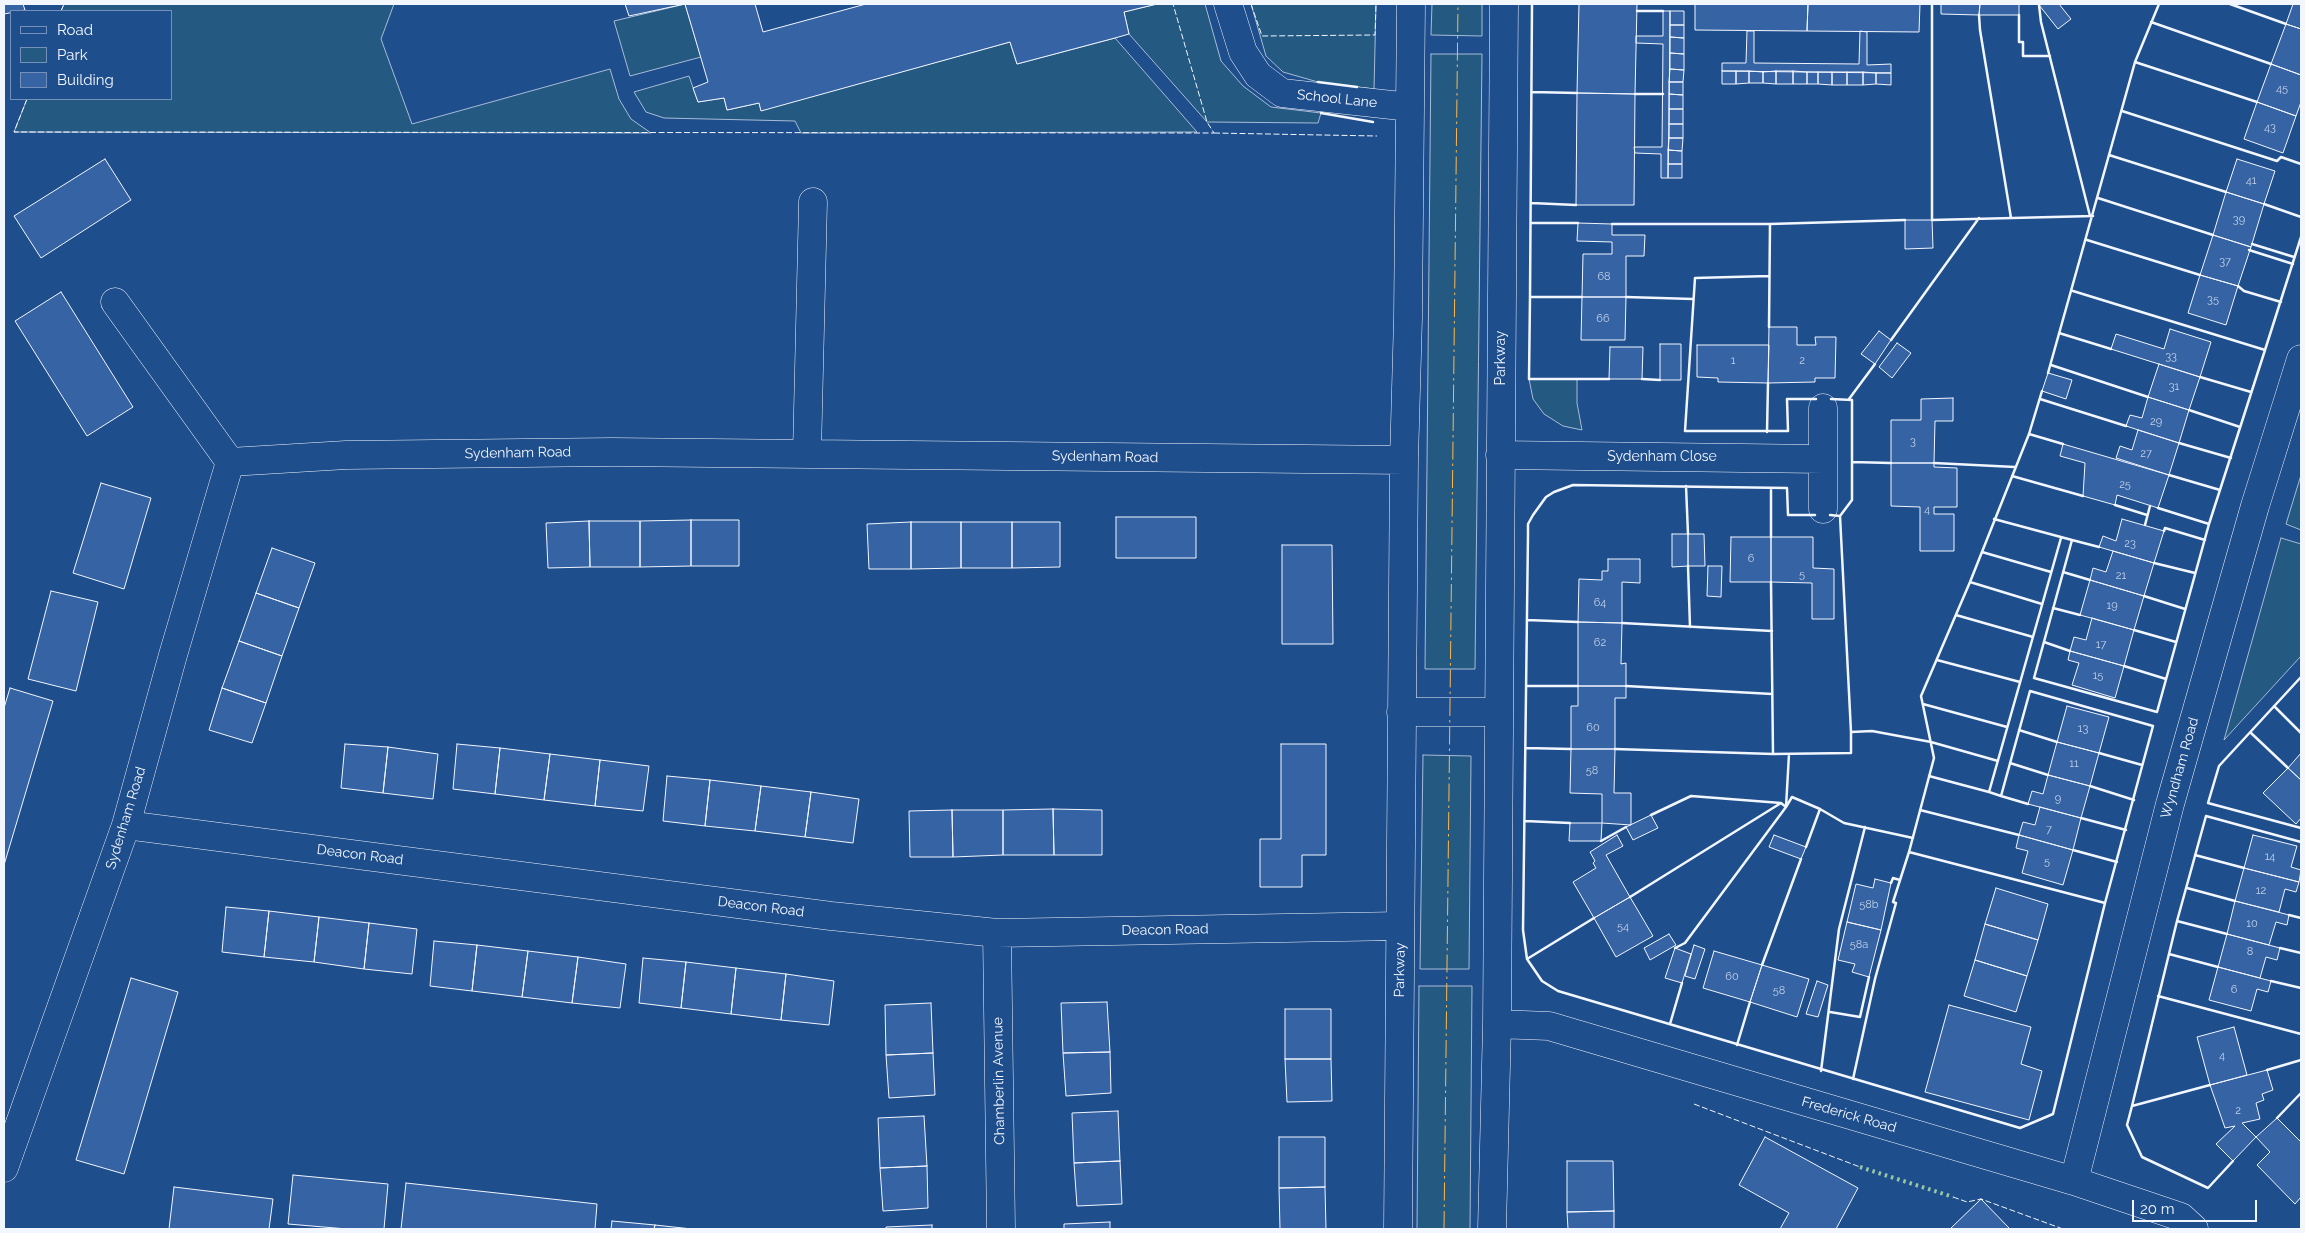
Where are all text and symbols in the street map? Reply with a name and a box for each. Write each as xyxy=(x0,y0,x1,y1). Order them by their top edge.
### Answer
legend xyxy=(10,10,172,100)
text: Road xyxy=(57,21,93,39)
text: Park xyxy=(57,46,88,64)
text: Building xyxy=(57,71,114,89)
house number: 45 xyxy=(2276,82,2288,96)
street label: School Lane xyxy=(1296,86,1378,112)
house number: 43 xyxy=(2264,121,2276,135)
house number: 41 xyxy=(2246,174,2256,188)
house number: 39 xyxy=(2233,213,2245,227)
house number: 37 xyxy=(2219,255,2231,269)
house number: 68 xyxy=(1597,270,1611,284)
house number: 35 xyxy=(2207,293,2219,307)
house number: 66 xyxy=(1596,312,1610,326)
street label: Parkway xyxy=(1493,331,1509,385)
house number: 33 xyxy=(2165,350,2177,364)
house number: 1 xyxy=(1731,354,1735,368)
house number: 2 xyxy=(1799,354,1805,368)
house number: 31 xyxy=(2169,380,2179,394)
house number: 29 xyxy=(2150,415,2162,429)
house number: 3 xyxy=(1910,435,1916,449)
street label: Sydenham Road xyxy=(465,444,571,462)
house number: 27 xyxy=(2140,447,2152,461)
street label: Sydenham Road xyxy=(1052,448,1158,466)
street label: Sydenham Close xyxy=(1607,449,1717,465)
house number: 25 xyxy=(2119,478,2131,492)
house number: 4 xyxy=(1924,503,1930,517)
house number: 23 xyxy=(2124,537,2136,551)
house number: 6 xyxy=(1748,552,1754,566)
house number: 5 xyxy=(1799,568,1805,582)
house number: 21 xyxy=(2116,569,2126,583)
house number: 64 xyxy=(1594,596,1606,610)
house number: 19 xyxy=(2106,599,2118,613)
house number: 62 xyxy=(1594,636,1606,650)
house number: 17 xyxy=(2096,638,2106,652)
house number: 15 xyxy=(2093,669,2103,683)
street label: Wyndham Road xyxy=(2157,715,2203,821)
house number: 60 xyxy=(1586,721,1600,735)
house number: 13 xyxy=(2078,722,2088,736)
house number: 11 xyxy=(2069,757,2079,771)
house number: 58 xyxy=(1586,764,1598,778)
street label: Sydenham Road xyxy=(102,765,150,871)
house number: 9 xyxy=(2055,792,2061,806)
house number: 7 xyxy=(2046,823,2052,837)
street label: Deacon Road xyxy=(316,841,404,869)
house number: 14 xyxy=(2265,850,2275,864)
house number: 5 xyxy=(2044,855,2050,869)
house number: 12 xyxy=(2256,884,2266,898)
street label: Deacon Road xyxy=(717,893,805,921)
house number: 58b xyxy=(1859,898,1879,912)
house number: 10 xyxy=(2246,917,2258,931)
house number: 54 xyxy=(1617,920,1629,934)
street label: Deacon Road xyxy=(1121,921,1209,939)
house number: 58a xyxy=(1850,938,1868,952)
street label: Parkway xyxy=(1391,942,1409,998)
house number: 8 xyxy=(2247,945,2253,959)
house number: 60 xyxy=(1725,970,1739,984)
house number: 6 xyxy=(2231,983,2237,997)
house number: 58 xyxy=(1773,984,1785,998)
street label: Chamberlin Avenue xyxy=(989,1017,1009,1145)
house number: 4 xyxy=(2219,1049,2225,1063)
street label: Frederick Road xyxy=(1800,1093,1898,1137)
house number: 2 xyxy=(2235,1104,2241,1118)
scale bar xyxy=(2135,1190,2260,1222)
text: 20 m xyxy=(2140,1200,2175,1218)

